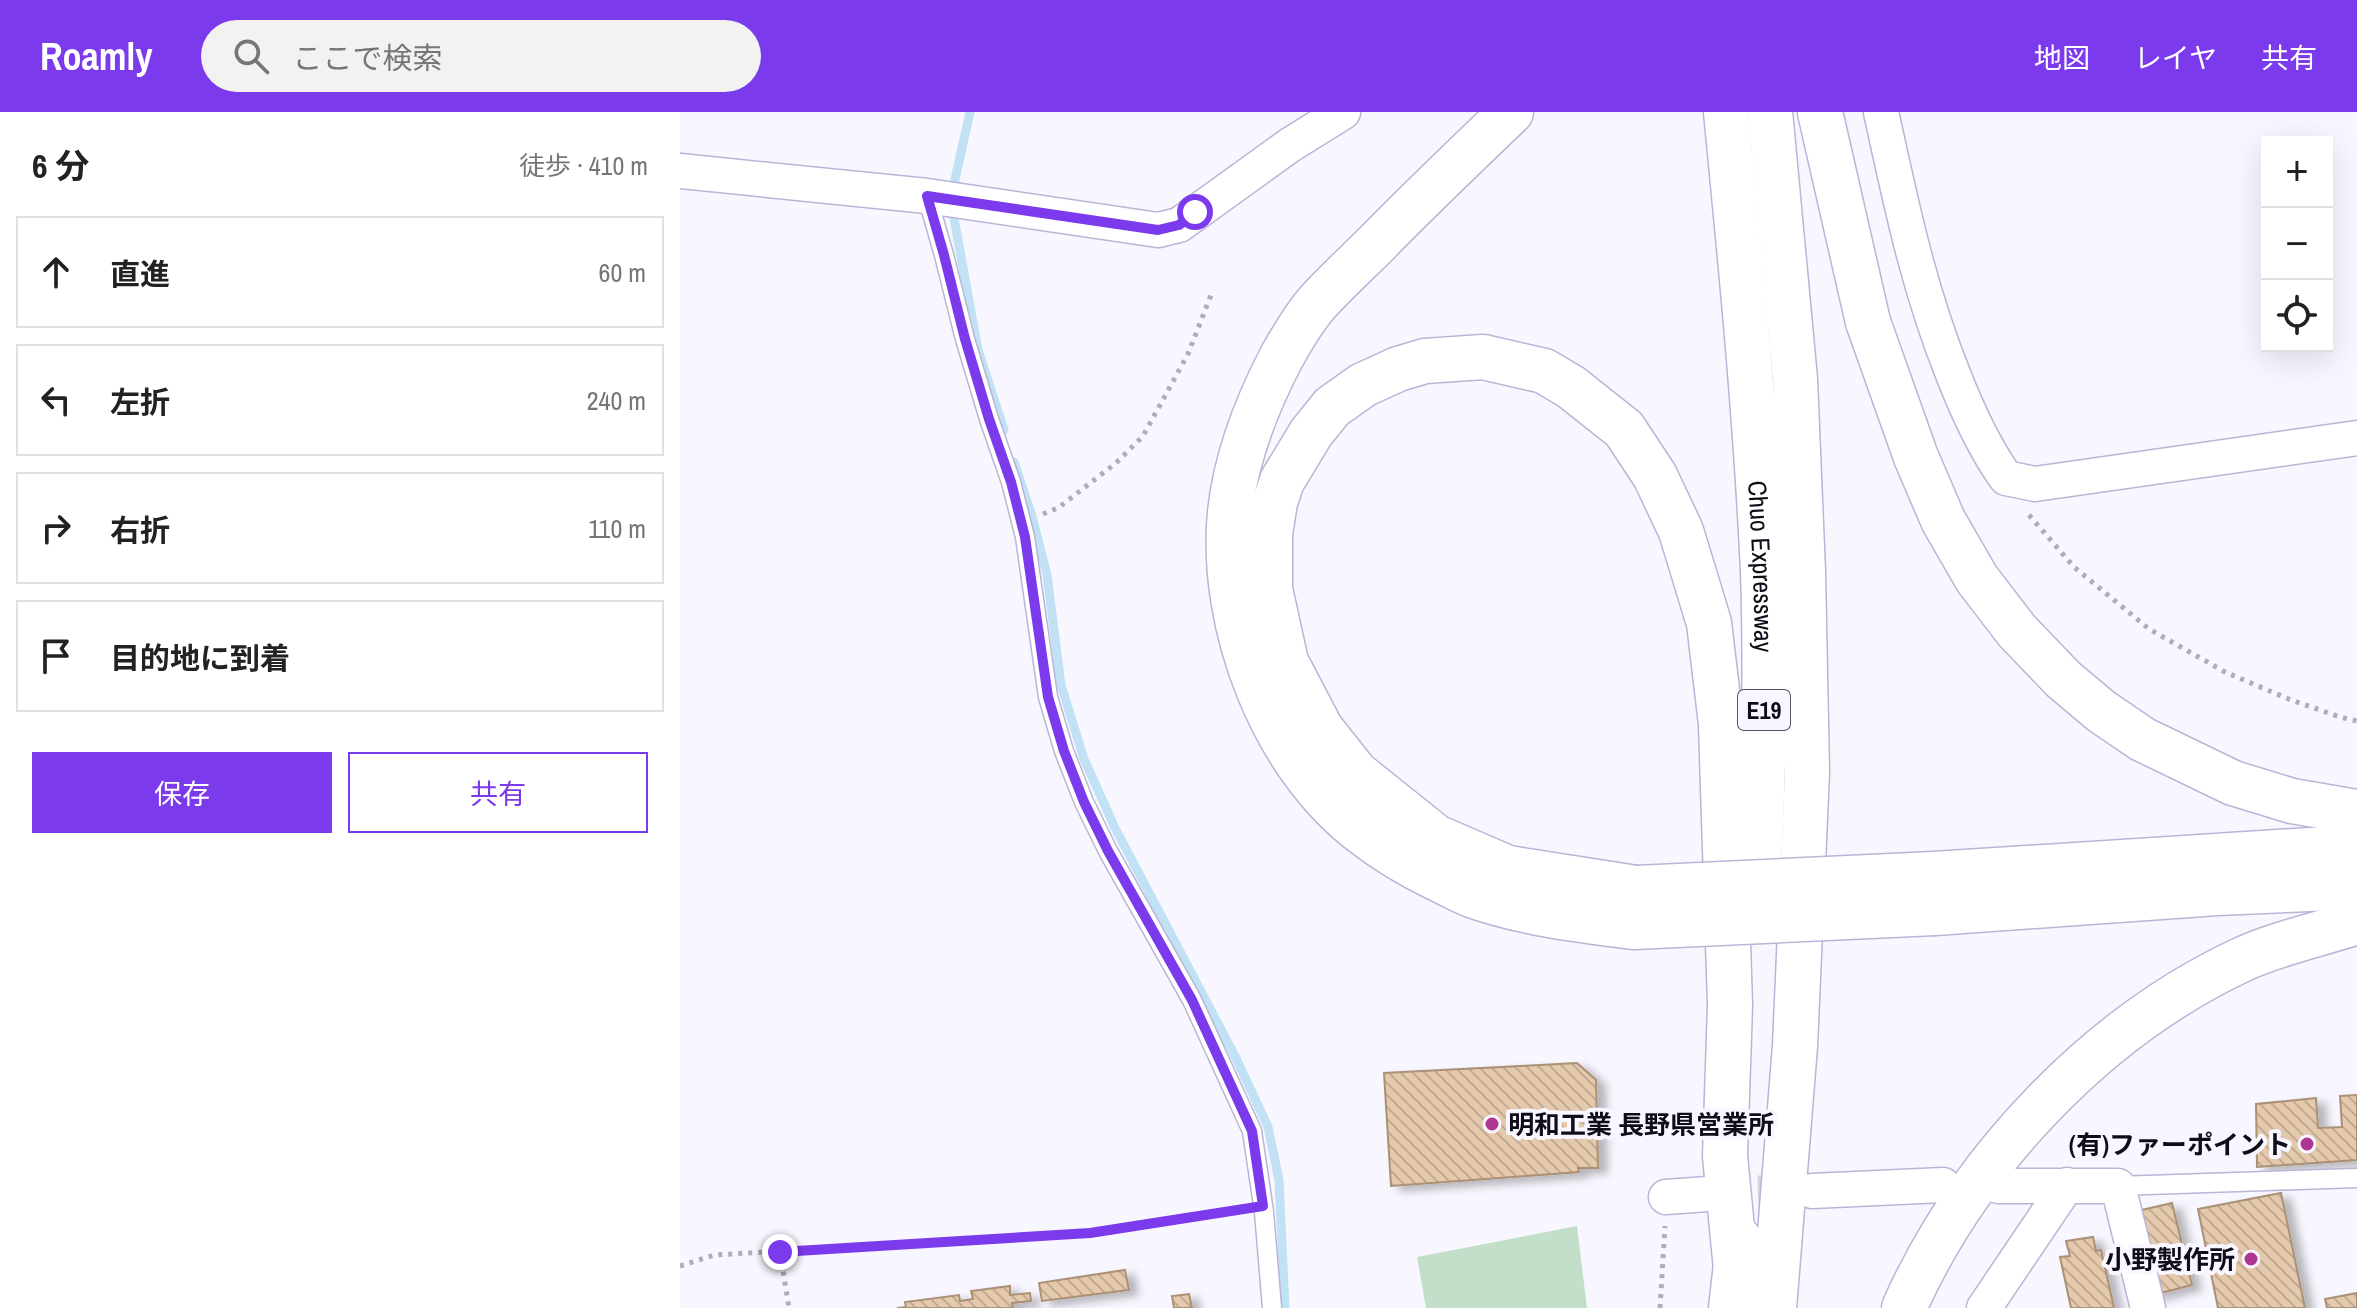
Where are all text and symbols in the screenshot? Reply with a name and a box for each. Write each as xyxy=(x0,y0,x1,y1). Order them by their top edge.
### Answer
search box xyxy=(201,20,761,92)
text: Roamly xyxy=(40,31,153,82)
icon: search xyxy=(229,34,273,78)
text: ここで検索 xyxy=(293,38,443,78)
text: 地図 xyxy=(2034,39,2090,77)
text: レイヤ xyxy=(2134,39,2217,77)
text: 共有 xyxy=(2261,39,2317,77)
map controls xyxy=(2261,136,2333,352)
button: + xyxy=(2261,136,2333,208)
text: 6 分 xyxy=(32,143,89,189)
text: 徒歩 · 410 m xyxy=(519,148,648,183)
route start xyxy=(1177,194,1213,230)
button: − xyxy=(2261,208,2333,280)
icon: ahead xyxy=(34,250,78,294)
text: 直進 xyxy=(110,254,170,294)
text: 60 m xyxy=(599,255,646,290)
button: locate xyxy=(2261,280,2333,352)
icon: left xyxy=(34,378,78,422)
text: 左折 xyxy=(110,382,170,422)
text: 240 m xyxy=(587,383,646,418)
street label: Chuo Expressway xyxy=(1741,480,1782,653)
icon: right xyxy=(34,506,78,550)
text: 右折 xyxy=(110,510,170,550)
text: 110 m xyxy=(588,511,646,546)
icon: arrive xyxy=(34,634,78,678)
text: 目的地に到着 xyxy=(110,638,290,678)
road number: E19 xyxy=(1738,690,1790,730)
button: 保存 xyxy=(32,752,332,833)
button: 共有 xyxy=(348,752,648,833)
place label: 明和工業 長野県営業所 xyxy=(1508,1107,1774,1142)
marker: 明和工業 長野県営業所 xyxy=(1483,1115,1501,1133)
place label: (有)ファーポイント xyxy=(2069,1127,2291,1162)
marker: (有)ファーポイント xyxy=(2298,1135,2316,1153)
route end xyxy=(762,1234,798,1270)
place label: 小野製作所 xyxy=(2105,1242,2235,1277)
marker: 小野製作所 xyxy=(2242,1250,2260,1268)

